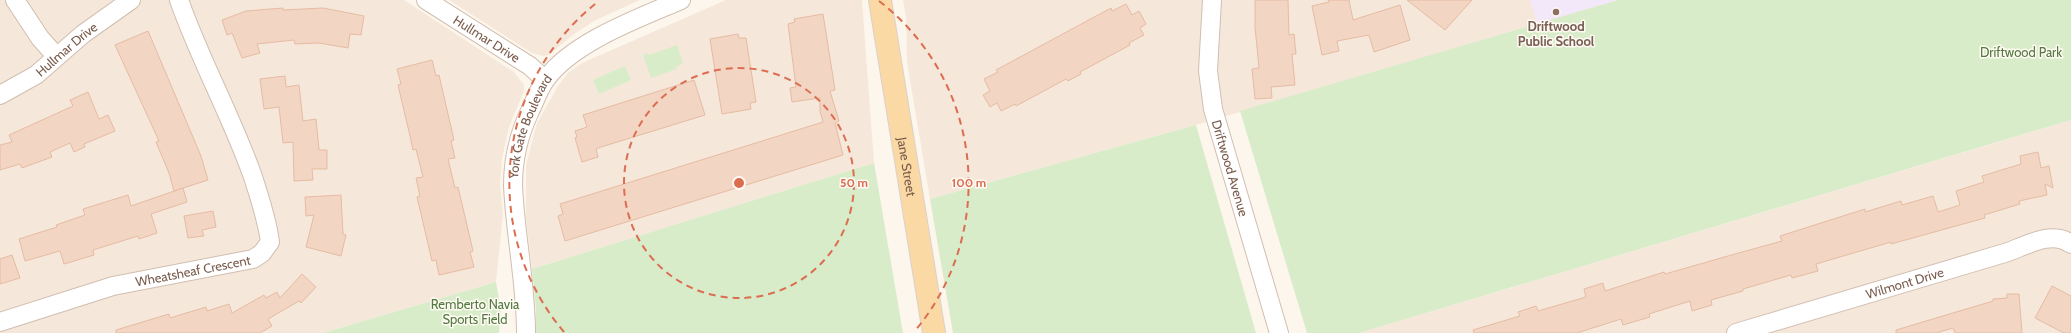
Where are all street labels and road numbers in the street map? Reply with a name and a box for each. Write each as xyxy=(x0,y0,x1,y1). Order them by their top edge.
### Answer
street label: Hullmar Drive xyxy=(450,11,523,66)
street label: Hullmar Drive xyxy=(32,18,100,80)
street label: York Gate Boulevard xyxy=(505,71,555,180)
street label: Driftwood Avenue xyxy=(1209,118,1252,219)
street label: Jane Street xyxy=(894,135,920,198)
street label: Wheatsheaf Crescent xyxy=(134,252,252,290)
street label: Wilmont Drive xyxy=(1864,264,1946,302)

